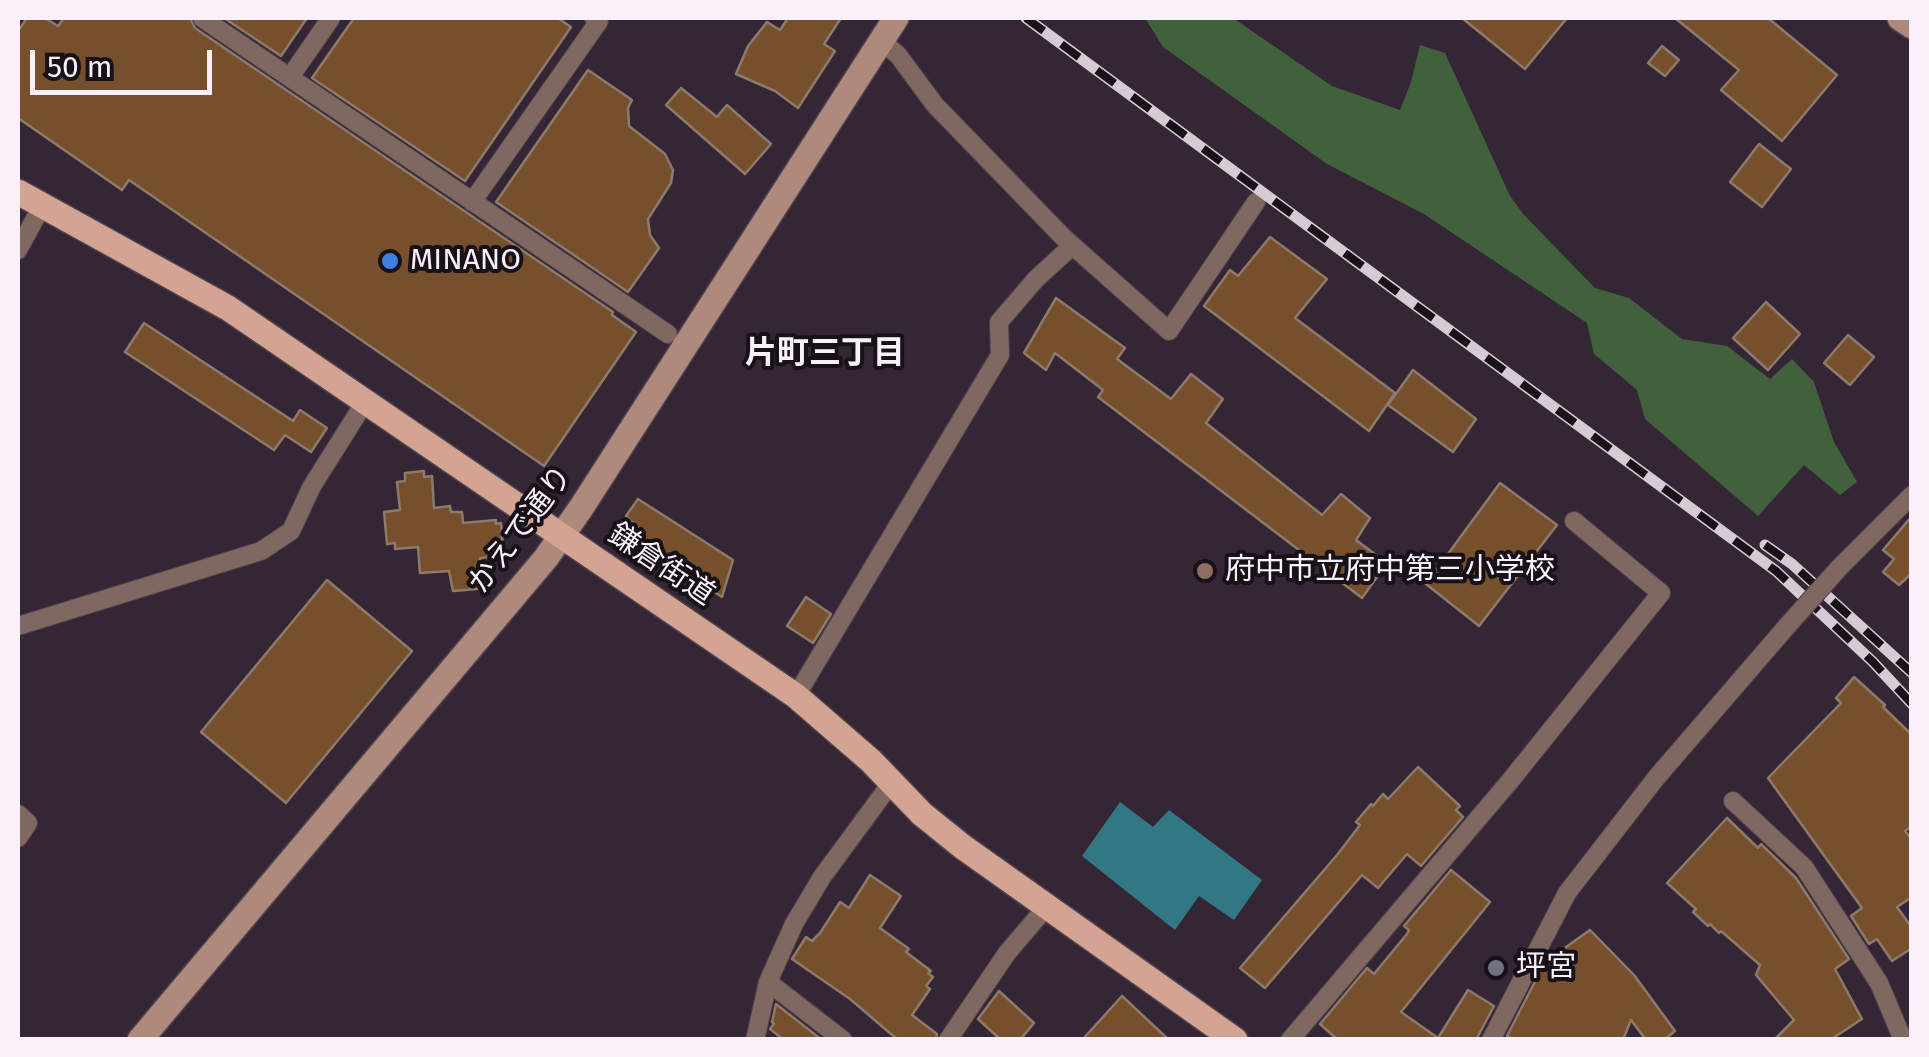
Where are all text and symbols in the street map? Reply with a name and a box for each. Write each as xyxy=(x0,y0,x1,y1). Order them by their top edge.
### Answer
scale bar xyxy=(35,30,218,92)
text: 50 m xyxy=(47,49,112,85)
place label: MINANO xyxy=(410,243,521,279)
marker: MINANO xyxy=(379,250,401,272)
district label: 片町三丁目 xyxy=(745,335,905,373)
street label: かえで通り xyxy=(461,459,581,601)
street label: 鎌倉街道 xyxy=(601,517,721,613)
place label: 府中市立府中第三小学校 xyxy=(1225,553,1555,589)
marker: 府中市立府中第三小学校 xyxy=(1194,560,1216,582)
place label: 坪宮 xyxy=(1516,950,1576,986)
marker: 坪宮 xyxy=(1485,957,1507,979)

